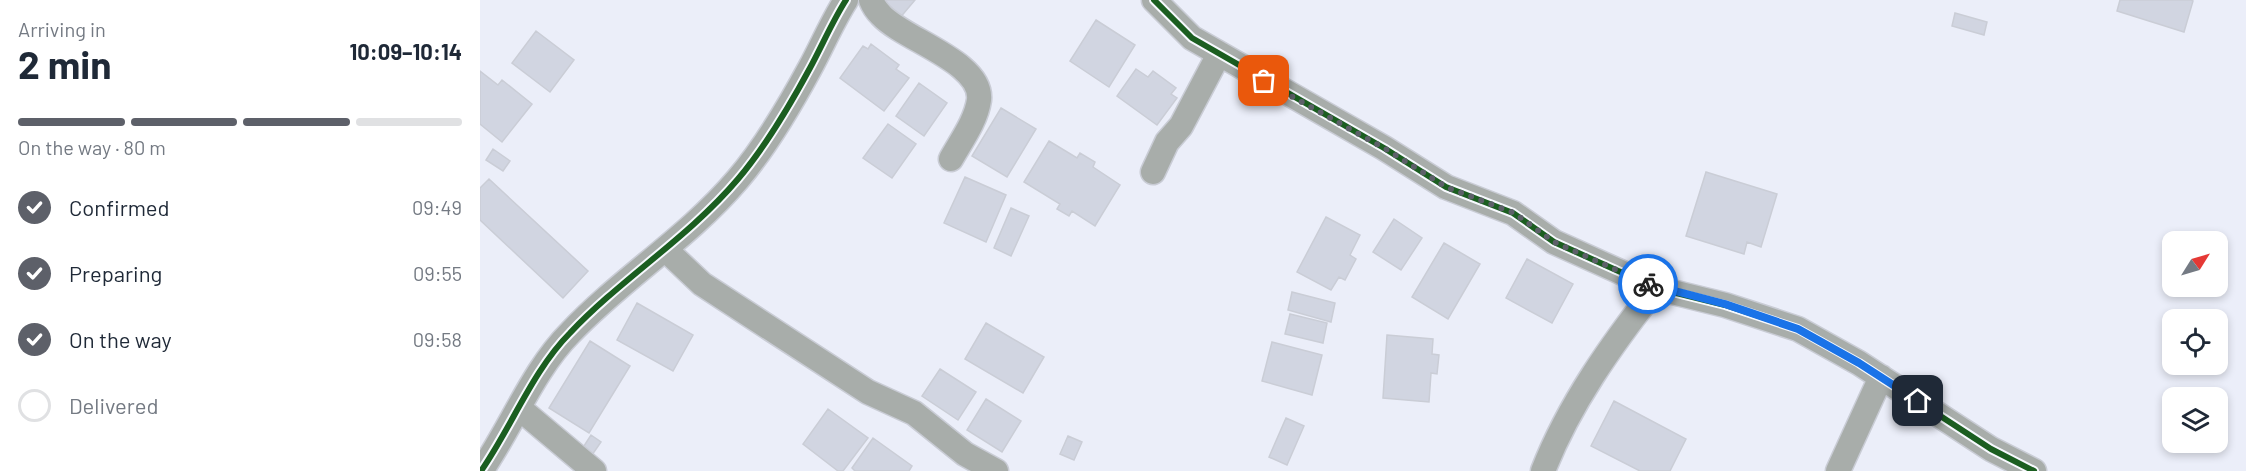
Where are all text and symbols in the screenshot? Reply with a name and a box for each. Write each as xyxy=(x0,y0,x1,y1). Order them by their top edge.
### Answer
text: Arriving in xyxy=(18,17,106,41)
text: 10:09–10:14 xyxy=(350,38,462,64)
text: 2 min xyxy=(18,40,111,87)
pin xyxy=(1238,55,1289,106)
icon: bag xyxy=(1247,64,1280,97)
text: On the way · 80 m xyxy=(18,135,166,159)
icon: check xyxy=(18,191,51,224)
text: Confirmed xyxy=(69,194,169,220)
text: 09:49 xyxy=(412,195,462,219)
north arrow xyxy=(2162,231,2228,297)
map controls xyxy=(2162,231,2228,453)
courier xyxy=(1618,254,1678,314)
icon: check xyxy=(18,257,51,290)
text: Preparing xyxy=(69,260,162,286)
text: 09:55 xyxy=(413,261,462,285)
icon: bike xyxy=(1632,268,1665,301)
button: locate xyxy=(2162,309,2228,375)
icon: check xyxy=(18,323,51,356)
text: On the way xyxy=(69,326,172,352)
text: 09:58 xyxy=(413,327,462,351)
pin xyxy=(1892,375,1943,426)
icon: home xyxy=(1901,384,1934,417)
button: layers xyxy=(2162,387,2228,453)
text: Delivered xyxy=(69,392,158,418)

